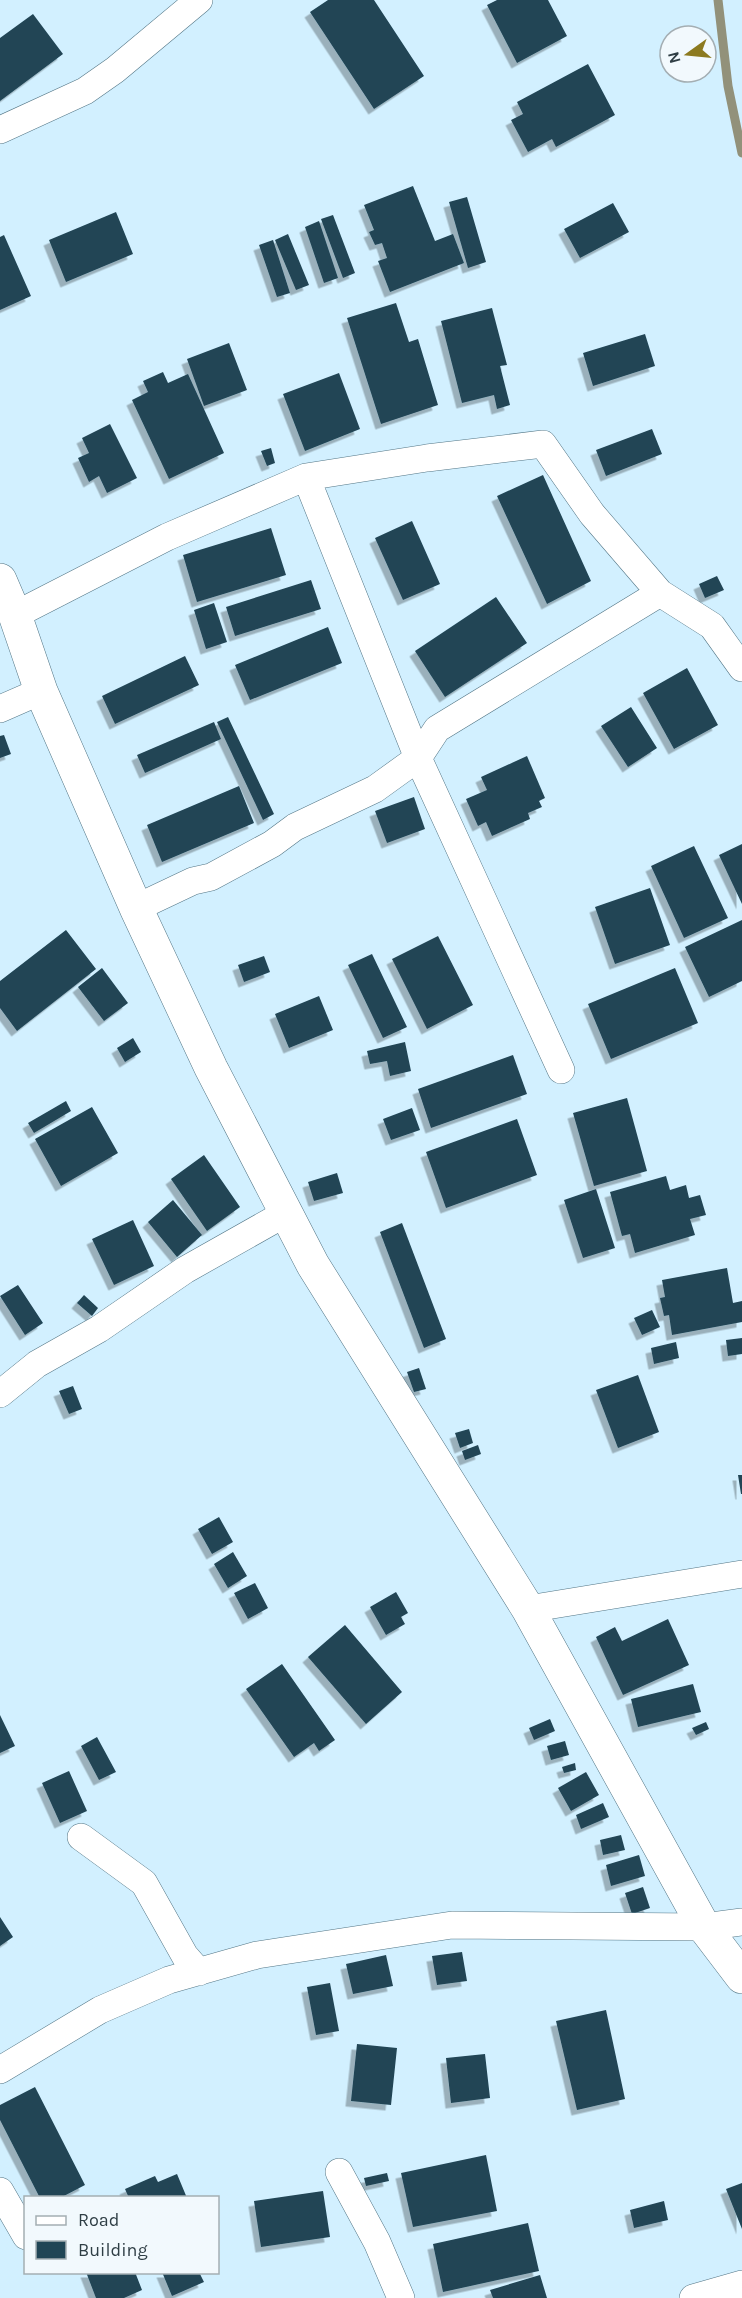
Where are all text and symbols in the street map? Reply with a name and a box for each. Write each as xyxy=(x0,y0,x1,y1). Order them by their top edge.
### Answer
north arrow xyxy=(658,24,718,84)
text: N xyxy=(663,50,685,66)
legend xyxy=(24,2196,219,2274)
text: Road xyxy=(78,2209,119,2231)
text: Building xyxy=(78,2239,148,2261)

